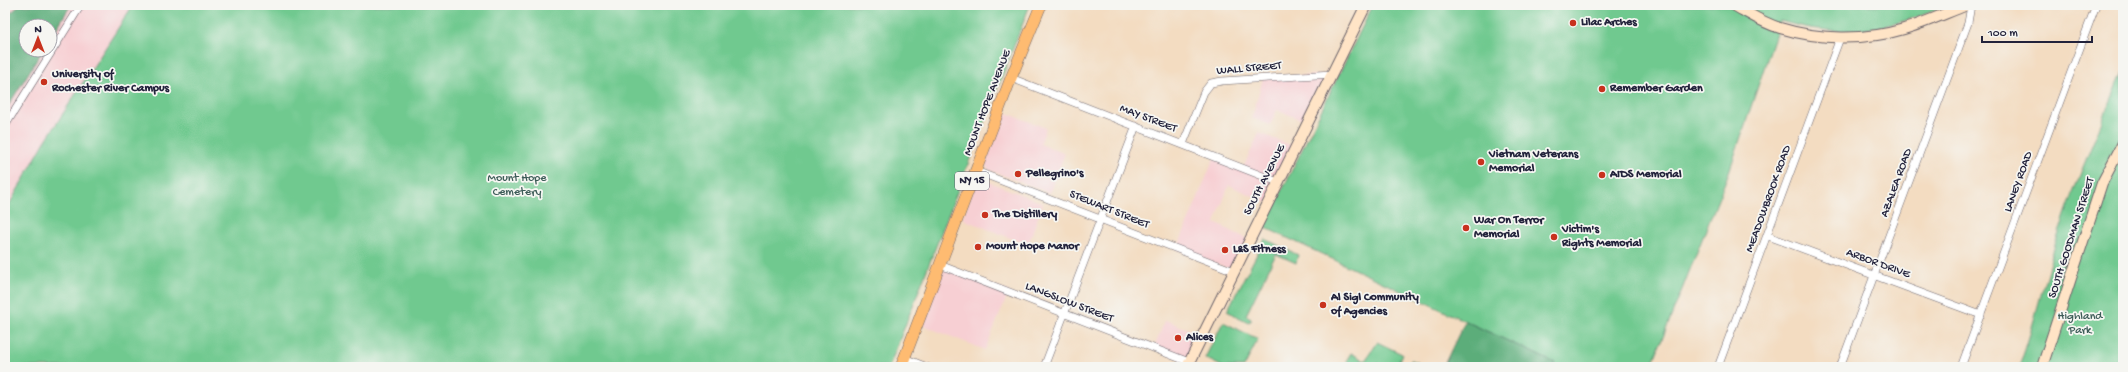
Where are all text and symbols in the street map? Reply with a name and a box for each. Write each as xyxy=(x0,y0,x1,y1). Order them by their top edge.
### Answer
place label: Lilac Arches xyxy=(1581,16,1637,30)
north arrow xyxy=(18,18,58,58)
marker: Lilac Arches xyxy=(1568,18,1578,28)
scale bar xyxy=(1982,18,2092,44)
text: N xyxy=(34,24,42,36)
text: 100 m xyxy=(1987,27,2018,41)
street label: MOUNT HOPE AVENUE xyxy=(961,48,1015,158)
street label: WALL STREET xyxy=(1216,59,1283,79)
place label: University of Rochester River Campus xyxy=(51,68,170,96)
marker: University of Rochester River Campus xyxy=(39,77,49,87)
place label: Remember Garden xyxy=(1609,82,1703,96)
marker: Remember Garden xyxy=(1597,84,1607,94)
street label: MAY STREET xyxy=(1118,102,1180,137)
street label: SOUTH AVENUE xyxy=(1241,142,1289,218)
street label: MEADOWBROOK ROAD xyxy=(1743,143,1795,254)
street label: AZALEA ROAD xyxy=(1878,147,1916,219)
place label: Vietnam Veterans Memorial xyxy=(1488,148,1579,176)
street label: LANEY ROAD xyxy=(2002,150,2037,214)
marker: Vietnam Veterans Memorial xyxy=(1476,157,1486,167)
place label: Pellegrino's xyxy=(1025,167,1084,181)
place label: AIDS Memorial xyxy=(1609,168,1682,182)
marker: Pellegrino's xyxy=(1013,169,1023,179)
marker: AIDS Memorial xyxy=(1597,170,1607,180)
park label: Mount Hope Cemetery xyxy=(488,172,547,200)
road number: NY 15 xyxy=(955,172,989,190)
street label: SOUTH GOODMAN STREET xyxy=(2046,175,2099,300)
street label: STEWART STREET xyxy=(1067,188,1152,233)
place label: The Distillery xyxy=(992,208,1057,222)
marker: The Distillery xyxy=(980,210,990,220)
place label: War On Terror Memorial xyxy=(1473,214,1545,242)
marker: War On Terror Memorial xyxy=(1461,223,1471,233)
place label: Victim's Rights Memorial xyxy=(1561,223,1642,251)
marker: Victim's Rights Memorial xyxy=(1549,232,1559,242)
place label: Mount Hope Manor xyxy=(986,240,1081,254)
marker: Mount Hope Manor xyxy=(973,242,983,252)
place label: L&S Fitness xyxy=(1233,243,1286,257)
marker: L&S Fitness xyxy=(1220,245,1230,255)
street label: ARBOR DRIVE xyxy=(1844,246,1912,282)
street label: LANGSLOW STREET xyxy=(1023,280,1116,327)
place label: Al Sigl Community of Agencies xyxy=(1330,291,1419,319)
marker: Al Sigl Community of Agencies xyxy=(1318,300,1328,310)
park label: Highland Park xyxy=(2058,310,2103,338)
place label: Alices xyxy=(1185,331,1214,345)
marker: Alices xyxy=(1173,333,1183,343)

